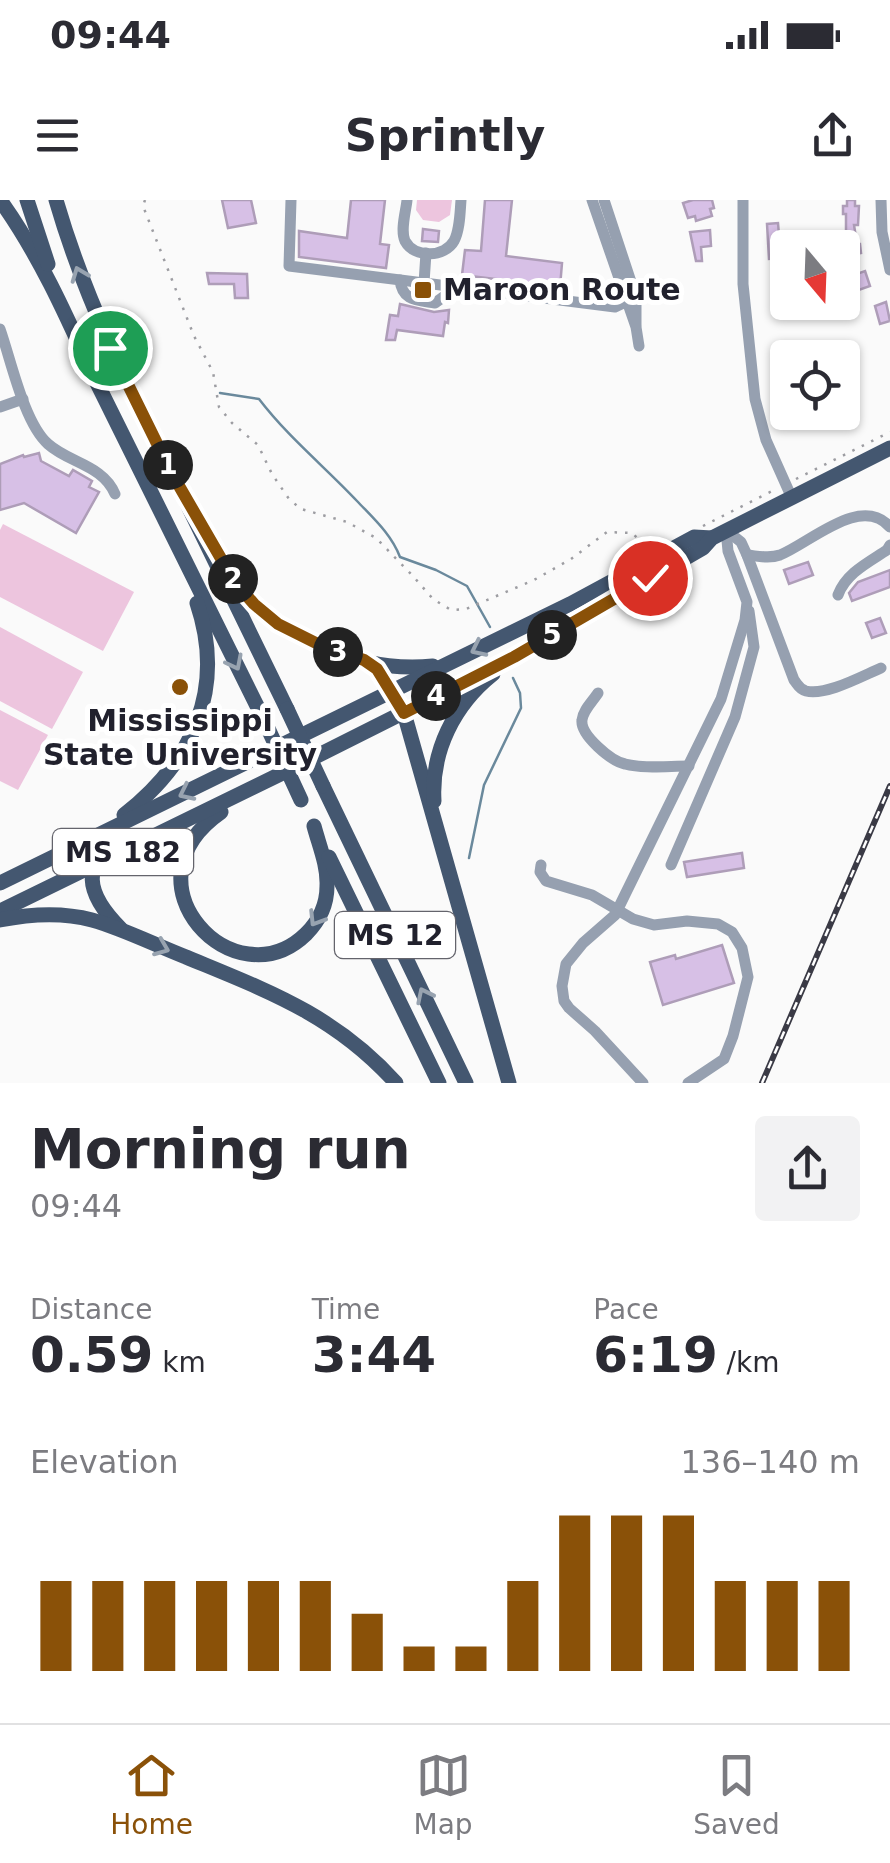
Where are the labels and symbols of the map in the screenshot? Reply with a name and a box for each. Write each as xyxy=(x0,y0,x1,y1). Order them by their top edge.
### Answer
north arrow xyxy=(770,230,860,320)
one-way arrow xyxy=(70,266,91,283)
place label: Maroon Route xyxy=(443,272,681,307)
marker: Maroon Route xyxy=(412,279,434,301)
pin xyxy=(68,306,153,391)
pin: 1 xyxy=(143,440,193,490)
pin xyxy=(608,536,693,621)
pin: 2 xyxy=(208,554,258,604)
pin: 5 xyxy=(527,610,577,660)
pin: 3 xyxy=(313,627,363,677)
one-way arrow xyxy=(470,637,488,657)
one-way arrow xyxy=(223,653,243,671)
pin: 4 xyxy=(411,671,461,721)
marker: Mississippi State University xyxy=(169,676,191,698)
place label: Mississippi State University xyxy=(43,703,317,772)
one-way arrow xyxy=(179,780,197,800)
road number: MS 182 xyxy=(53,829,193,875)
one-way arrow xyxy=(309,908,328,926)
road number: MS 12 xyxy=(335,912,455,958)
one-way arrow xyxy=(152,936,169,956)
one-way arrow xyxy=(416,987,436,1005)

